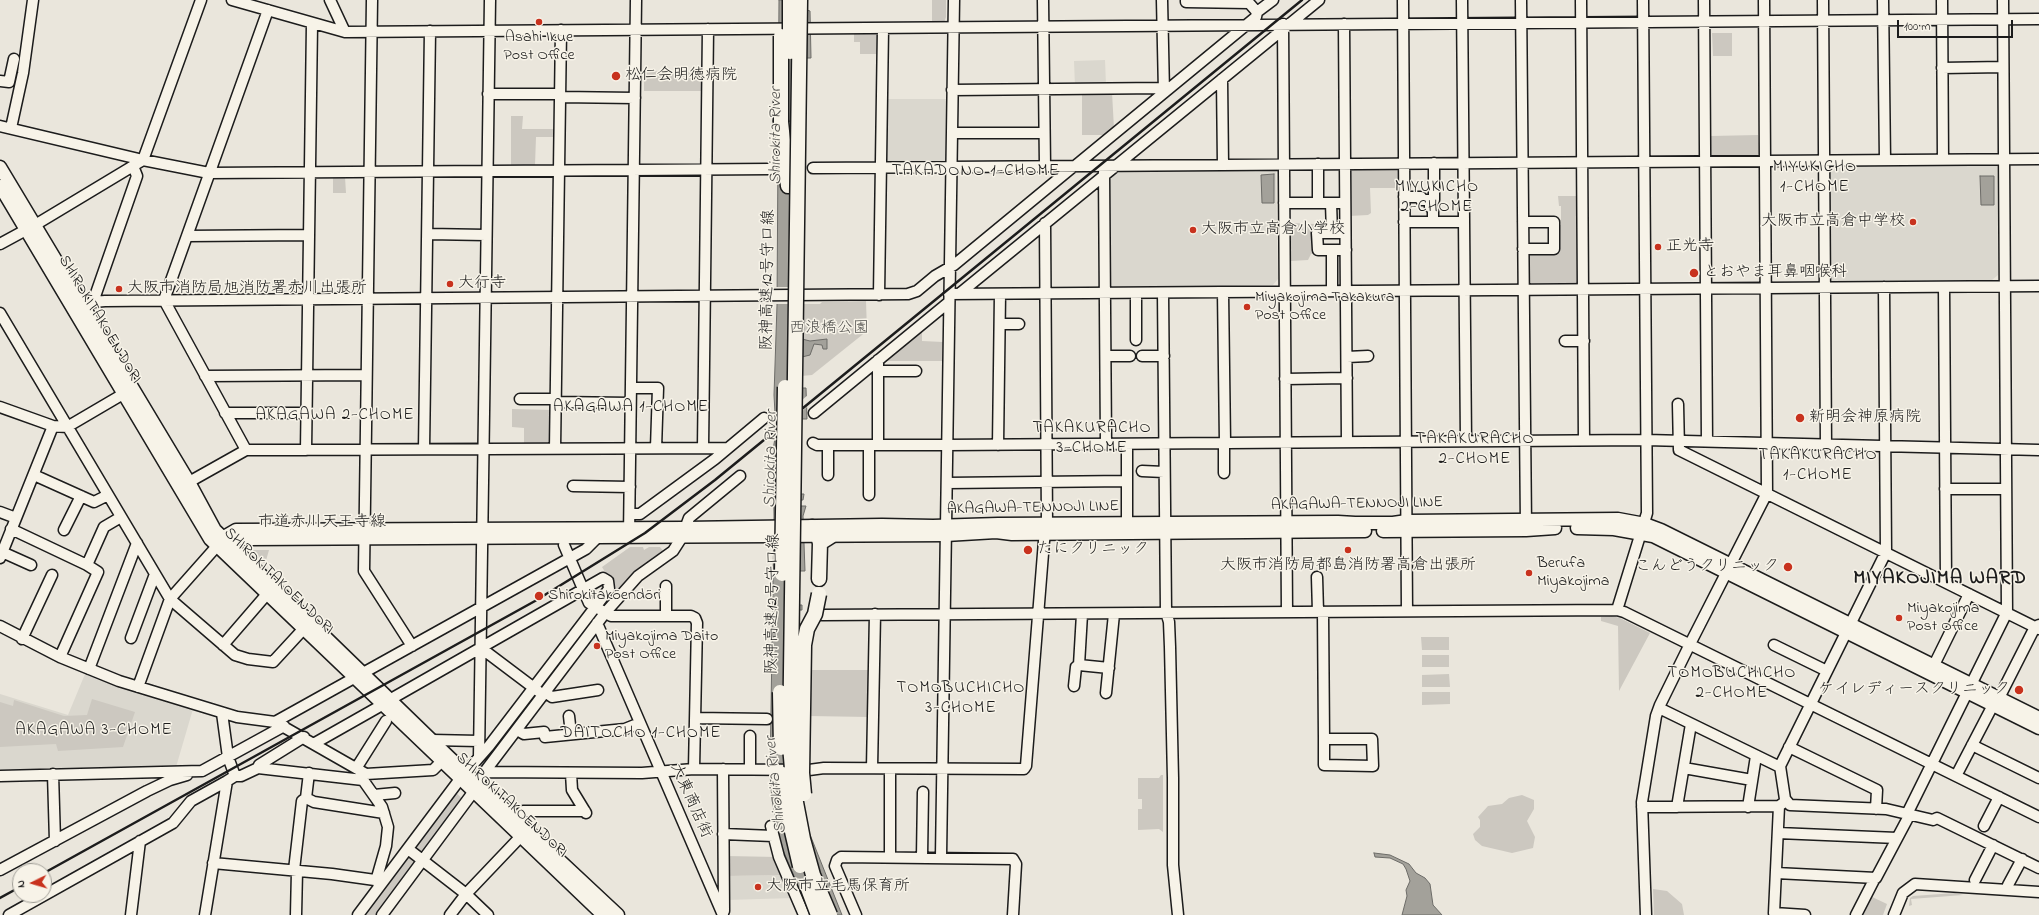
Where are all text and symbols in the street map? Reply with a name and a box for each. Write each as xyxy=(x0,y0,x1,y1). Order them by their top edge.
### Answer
scale bar xyxy=(1899,12,2015,38)
marker: Asahi Ikue Post Office xyxy=(534,17,544,27)
text: 100 m xyxy=(1904,18,1931,36)
place label: Asahi Ikue Post Office xyxy=(503,28,575,66)
place label: 松仁会明徳病院 xyxy=(625,66,737,86)
marker: 松仁会明徳病院 xyxy=(610,70,622,82)
water label: Shirokita River xyxy=(767,87,787,185)
district label: MIYUKICHO 1-CHOME xyxy=(1773,158,1857,198)
district label: TAKADONO 1-CHOME xyxy=(892,162,1060,182)
district label: MIYUKICHO 2-CHOME xyxy=(1395,178,1479,218)
street label: 阪神高速12号守口線 xyxy=(758,209,780,351)
place label: 大阪市立高倉中学校 xyxy=(1761,212,1905,232)
marker: 大阪市立高倉中学校 xyxy=(1908,217,1918,227)
place label: 大阪市立高倉小学校 xyxy=(1201,220,1345,240)
marker: 大阪市立高倉小学校 xyxy=(1188,225,1198,235)
place label: 正光寺 xyxy=(1666,237,1714,257)
marker: 正光寺 xyxy=(1653,242,1663,252)
street label: SHIROKITAKOENDORI xyxy=(53,252,145,388)
place label: とおやま耳鼻咽喉科 xyxy=(1703,263,1847,283)
marker: とおやま耳鼻咽喉科 xyxy=(1688,267,1700,279)
place label: 大行寺 xyxy=(458,274,506,294)
place label: 大阪市消防局旭消防署赤川出張所 xyxy=(127,279,367,299)
marker: 大行寺 xyxy=(445,279,455,289)
marker: 大阪市消防局旭消防署赤川出張所 xyxy=(114,284,124,294)
place label: Miyakojima Takakura Post Office xyxy=(1255,288,1394,326)
marker: Miyakojima Takakura Post Office xyxy=(1242,302,1252,312)
park label: 西浪橋公園 xyxy=(789,319,869,339)
district label: AKAGAWA 1-CHOME xyxy=(553,398,709,418)
district label: AKAGAWA 2-CHOME xyxy=(255,406,415,426)
place label: 新明会神原病院 xyxy=(1809,408,1921,428)
water label: Shirokita River xyxy=(761,410,783,508)
marker: 新明会神原病院 xyxy=(1794,412,1806,424)
district label: TAKAKURACHO 3-CHOME xyxy=(1032,419,1152,459)
district label: TAKAKURACHO 2-CHOME xyxy=(1415,430,1535,470)
district label: TAKAKURACHO 1-CHOME xyxy=(1758,446,1878,486)
street label: AKAGAWA-TENNOJI LINE xyxy=(1271,494,1443,516)
street label: AKAGAWA-TENNOJI LINE xyxy=(947,498,1119,520)
street label: 市道赤川天王寺線 xyxy=(258,513,386,533)
street label: SHIROKITAKOENDORI xyxy=(219,524,337,640)
street label: 阪神高速12号守口線 xyxy=(763,533,785,675)
place label: たにクリニック xyxy=(1037,540,1149,560)
marker: たにクリニック xyxy=(1022,544,1034,556)
marker: 大阪市消防局都島消防署高倉出張所 xyxy=(1343,545,1353,555)
place label: Berufa Miyakojima xyxy=(1537,554,1609,592)
place label: 大阪市消防局都島消防署高倉出張所 xyxy=(1220,556,1476,576)
place label: こんどうクリニック xyxy=(1635,557,1779,577)
marker: こんどうクリニック xyxy=(1782,561,1794,573)
marker: Berufa Miyakojima xyxy=(1524,568,1534,578)
district label: MIYAKOJIMA WARD xyxy=(1853,568,2027,592)
place label: Shirokitakōendōri xyxy=(548,586,661,606)
marker: Shirokitakōendōri xyxy=(533,590,545,602)
place label: Miyakojima Post Office xyxy=(1907,599,1979,637)
marker: Miyakojima Post Office xyxy=(1894,613,1904,623)
place label: Miyakojima Daito Post Office xyxy=(605,627,718,665)
marker: Miyakojima Daito Post Office xyxy=(592,641,602,651)
district label: TOMOBUCHICHO 2-CHOME xyxy=(1668,664,1796,704)
district label: TOMOBUCHICHO 3-CHOME xyxy=(897,679,1025,719)
place label: ケイレディースクリニック xyxy=(1818,680,2010,700)
marker: ケイレディースクリニック xyxy=(2013,684,2025,696)
district label: AKAGAWA 3-CHOME xyxy=(15,721,173,741)
district label: DAITOCHO 1-CHOME xyxy=(560,724,722,744)
water label: Shirokita River xyxy=(762,735,792,835)
street label: SHIROKITAKOENDORI xyxy=(451,749,571,863)
street label: 大東商店街 xyxy=(665,761,715,841)
north arrow xyxy=(12,863,52,903)
place label: 大阪市立毛馬保育所 xyxy=(766,877,910,897)
text: N xyxy=(13,880,29,888)
marker: 大阪市立毛馬保育所 xyxy=(753,882,763,892)

